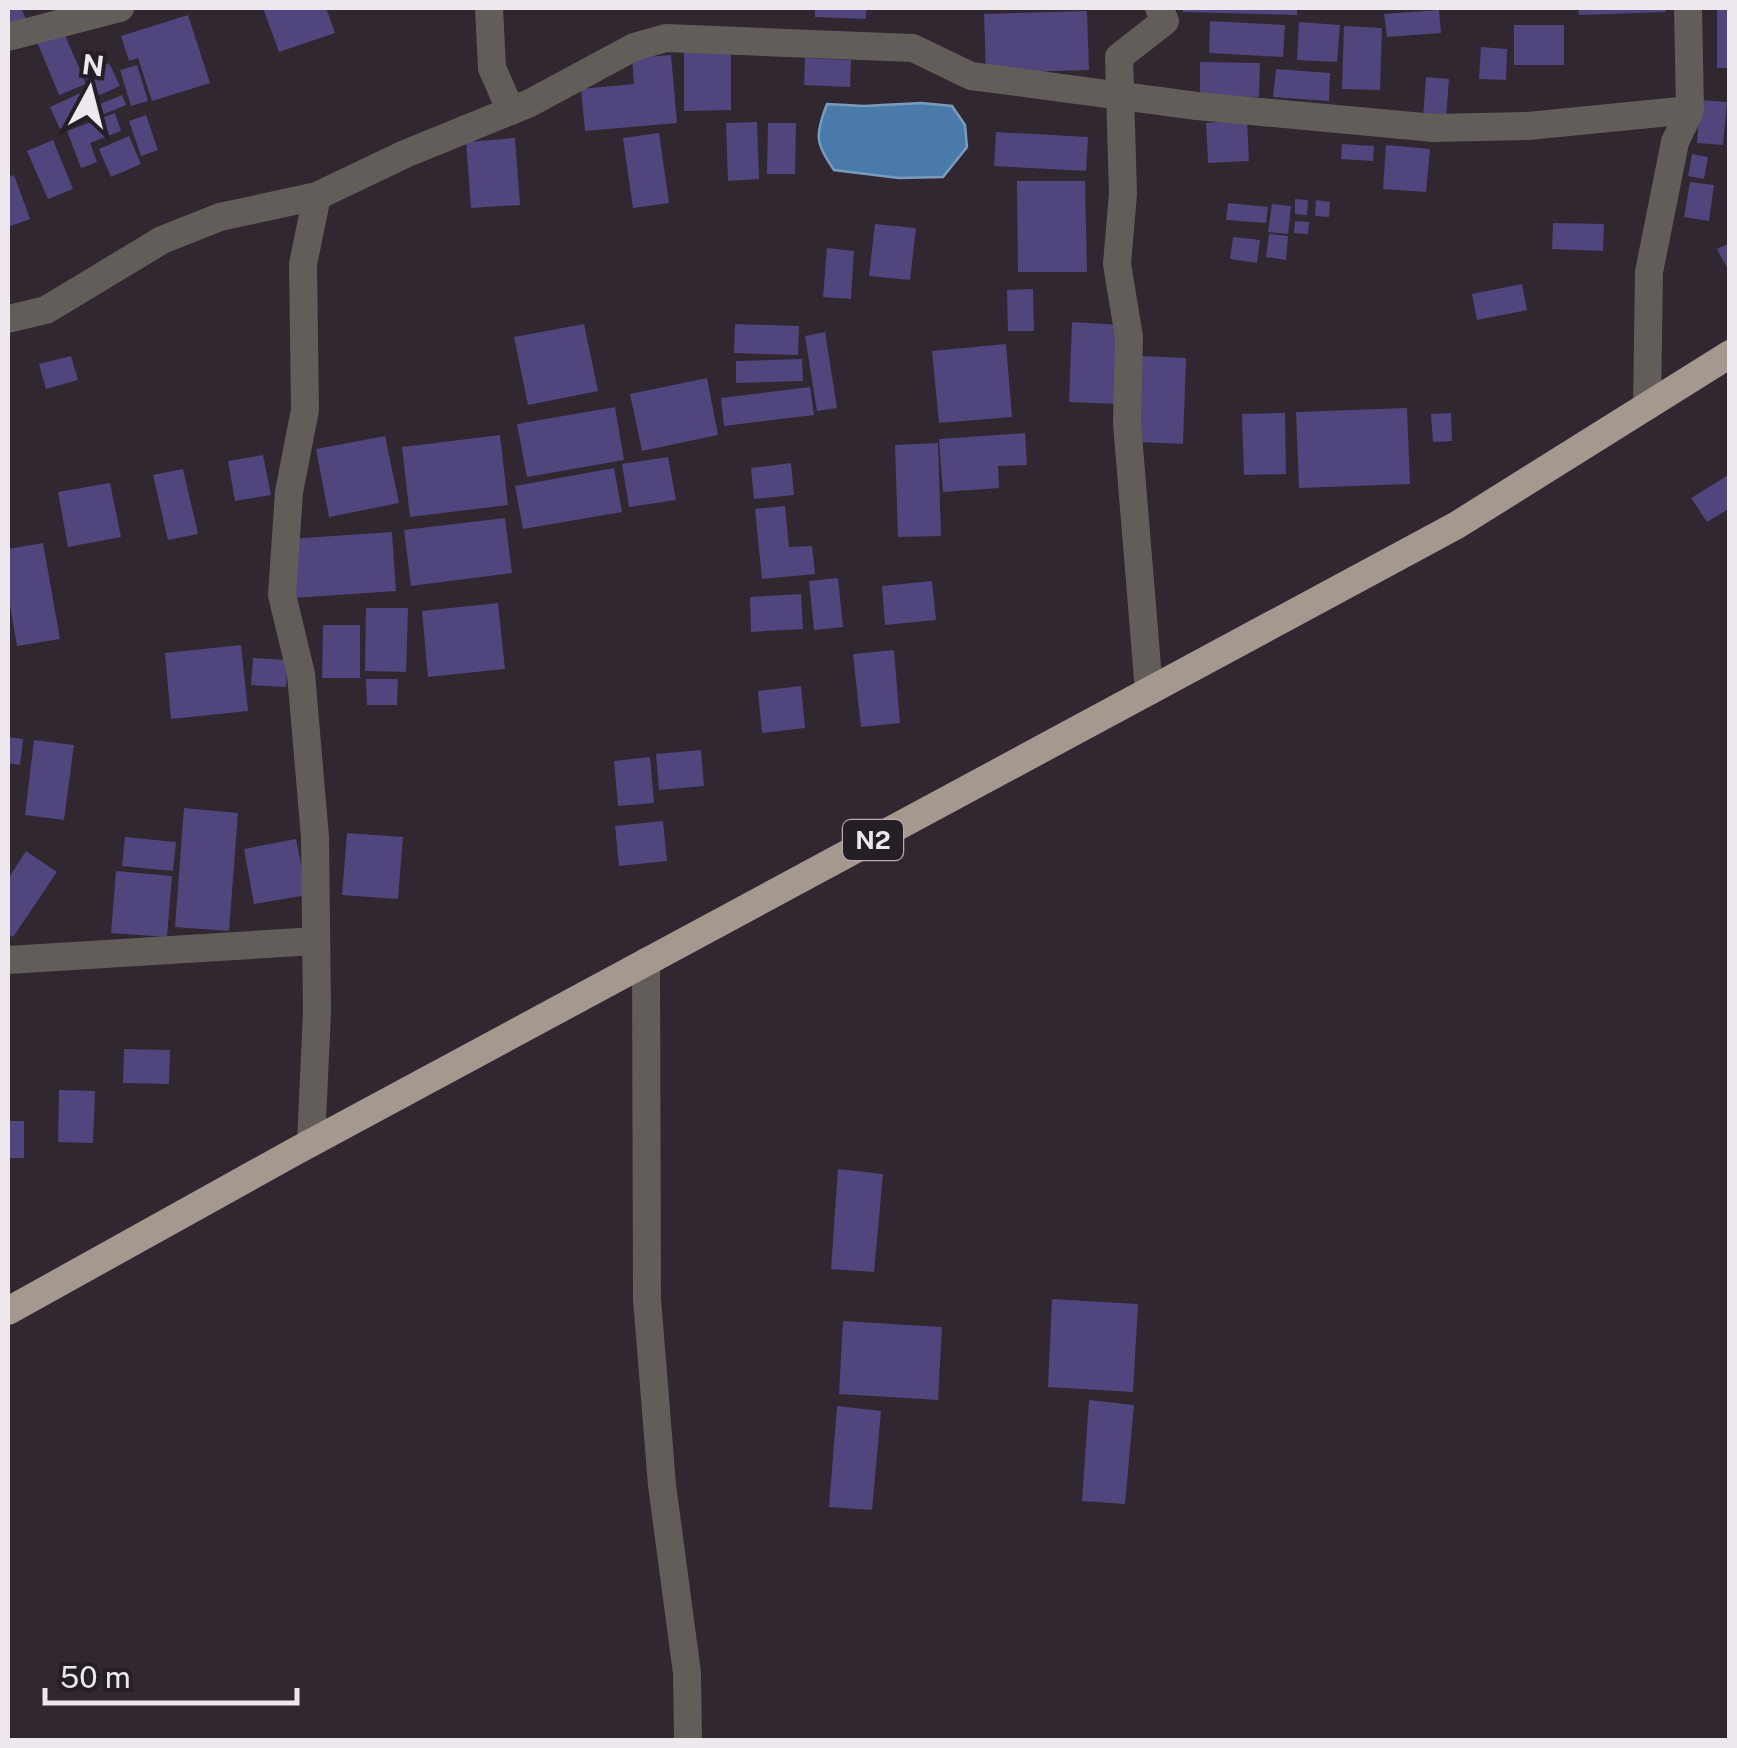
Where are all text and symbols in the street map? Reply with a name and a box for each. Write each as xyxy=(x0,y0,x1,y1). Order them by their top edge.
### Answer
north arrow xyxy=(40,40,140,140)
text: N xyxy=(80,47,106,82)
road number: N2 xyxy=(843,820,903,860)
scale bar xyxy=(45,1643,298,1705)
text: 50 m xyxy=(60,1659,131,1695)

